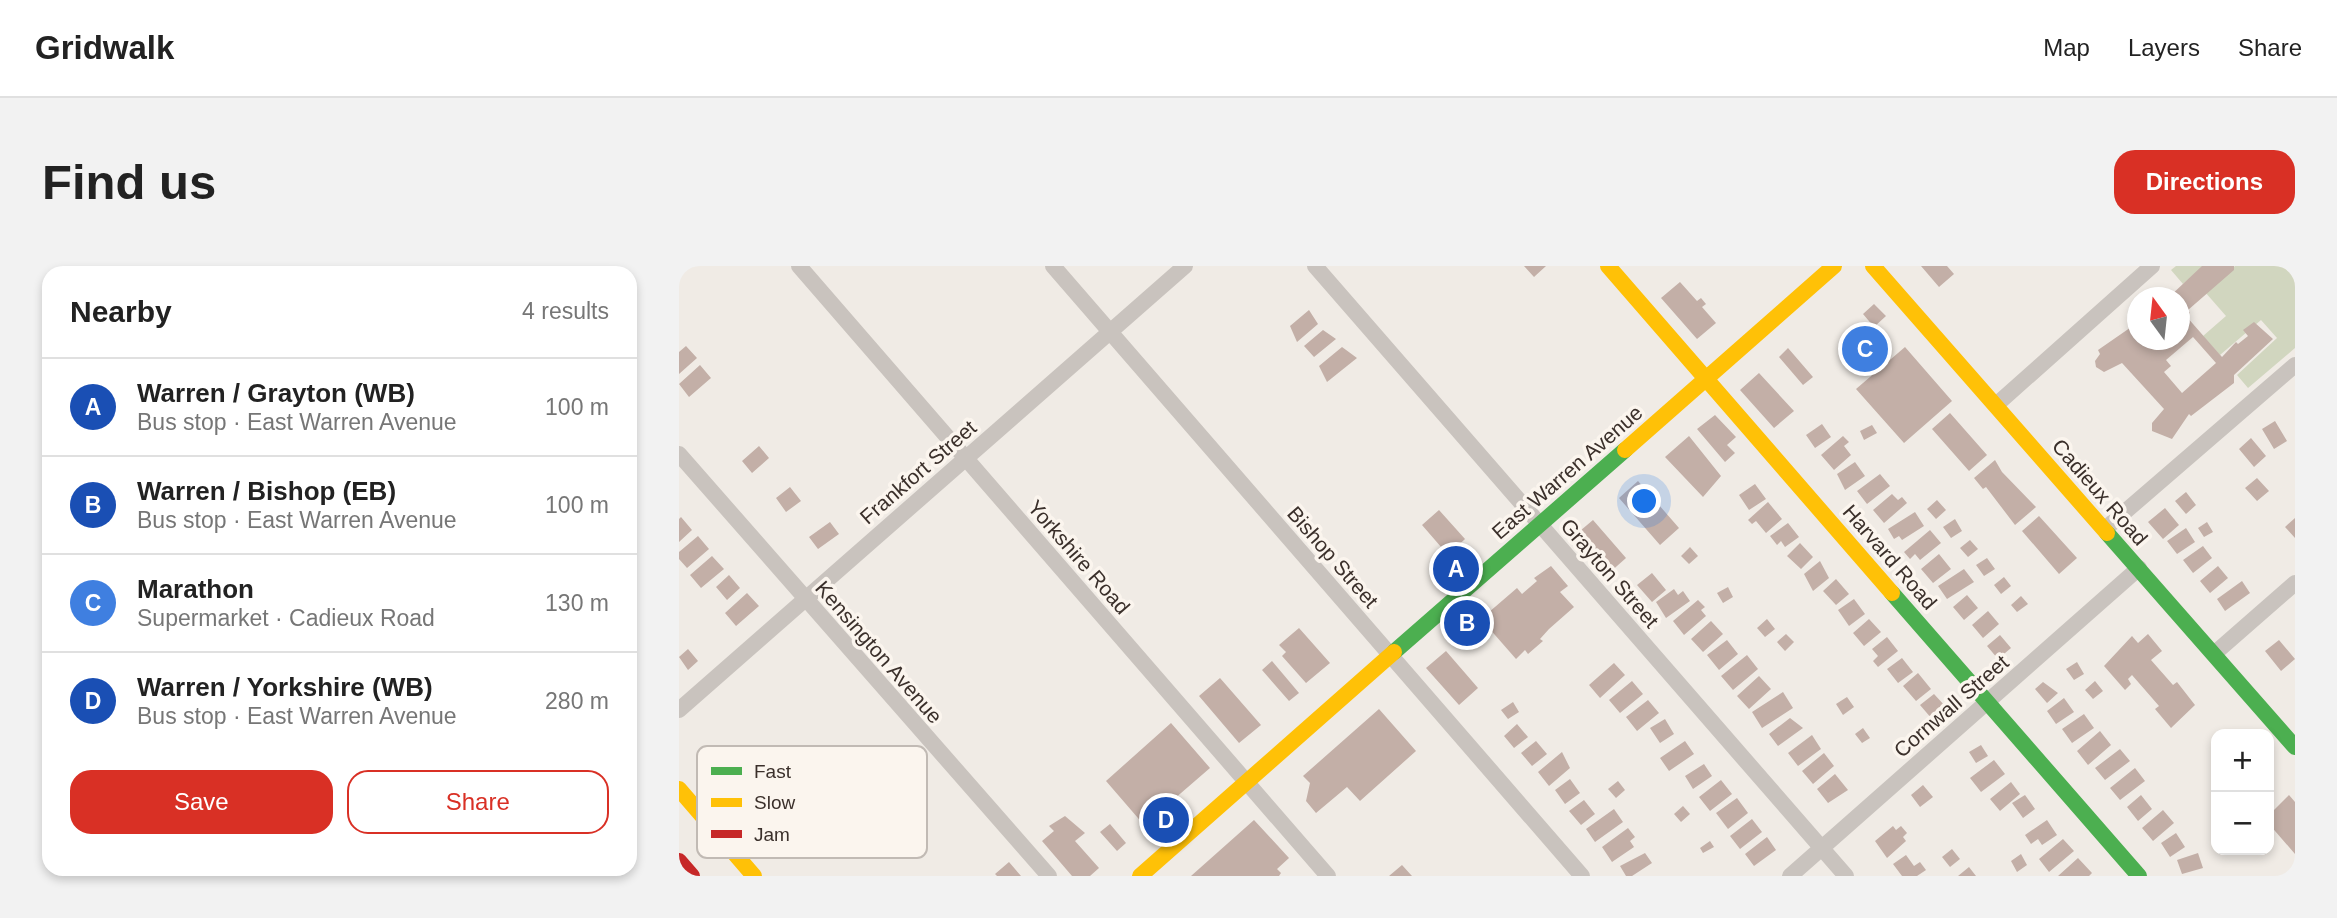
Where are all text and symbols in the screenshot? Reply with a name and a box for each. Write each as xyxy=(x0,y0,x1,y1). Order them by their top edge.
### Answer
text: Gridwalk xyxy=(35,29,174,66)
text: Map xyxy=(2043,34,2090,61)
text: Layers xyxy=(2128,34,2200,61)
text: Share xyxy=(2238,34,2302,61)
button: Directions xyxy=(2114,150,2295,214)
text: Find us xyxy=(42,155,216,209)
north arrow xyxy=(2127,287,2190,350)
text: Nearby xyxy=(70,295,172,328)
text: 4 results xyxy=(522,298,609,324)
pin: C xyxy=(1842,323,1888,375)
text: Warren / Grayton (WB) xyxy=(137,378,415,408)
text: A xyxy=(85,394,101,420)
text: 100 m xyxy=(545,394,609,420)
street label: East Warren Avenue xyxy=(1487,401,1647,543)
text: Bus stop · East Warren Avenue xyxy=(137,409,457,435)
street label: Frankfort Street xyxy=(855,415,981,529)
street label: Cadieux Road xyxy=(2048,434,2152,550)
text: Warren / Bishop (EB) xyxy=(137,476,396,506)
your location xyxy=(1627,484,1661,518)
text: B xyxy=(85,492,101,518)
text: 100 m xyxy=(545,492,609,518)
street label: Yorkshire Road xyxy=(1023,496,1135,618)
street label: Harvard Road xyxy=(1838,500,1942,614)
street label: Bishop Street xyxy=(1283,502,1383,612)
text: Bus stop · East Warren Avenue xyxy=(137,507,457,533)
street label: Grayton Street xyxy=(1557,514,1664,632)
pin: A xyxy=(1433,543,1479,595)
text: Marathon xyxy=(137,574,254,604)
street label: Kensington Avenue xyxy=(811,576,947,728)
text: C xyxy=(85,590,101,616)
text: 130 m xyxy=(545,590,609,616)
pin: B xyxy=(1444,597,1490,649)
text: Supermarket · Cadieux Road xyxy=(137,605,435,631)
street label: Cornwall Street xyxy=(1889,650,2013,762)
text: Warren / Yorkshire (WB) xyxy=(137,672,433,702)
text: D xyxy=(85,688,101,714)
text: 280 m xyxy=(545,688,609,714)
text: Bus stop · East Warren Avenue xyxy=(137,703,457,729)
map controls xyxy=(2211,729,2274,855)
button: + xyxy=(2211,729,2274,792)
legend xyxy=(697,746,927,858)
text: Fast xyxy=(754,761,792,782)
button: Save xyxy=(70,770,333,834)
button: Share xyxy=(347,770,609,834)
text: Slow xyxy=(754,792,795,813)
button: − xyxy=(2211,792,2274,855)
pin: D xyxy=(1143,794,1189,846)
text: Jam xyxy=(754,824,790,845)

